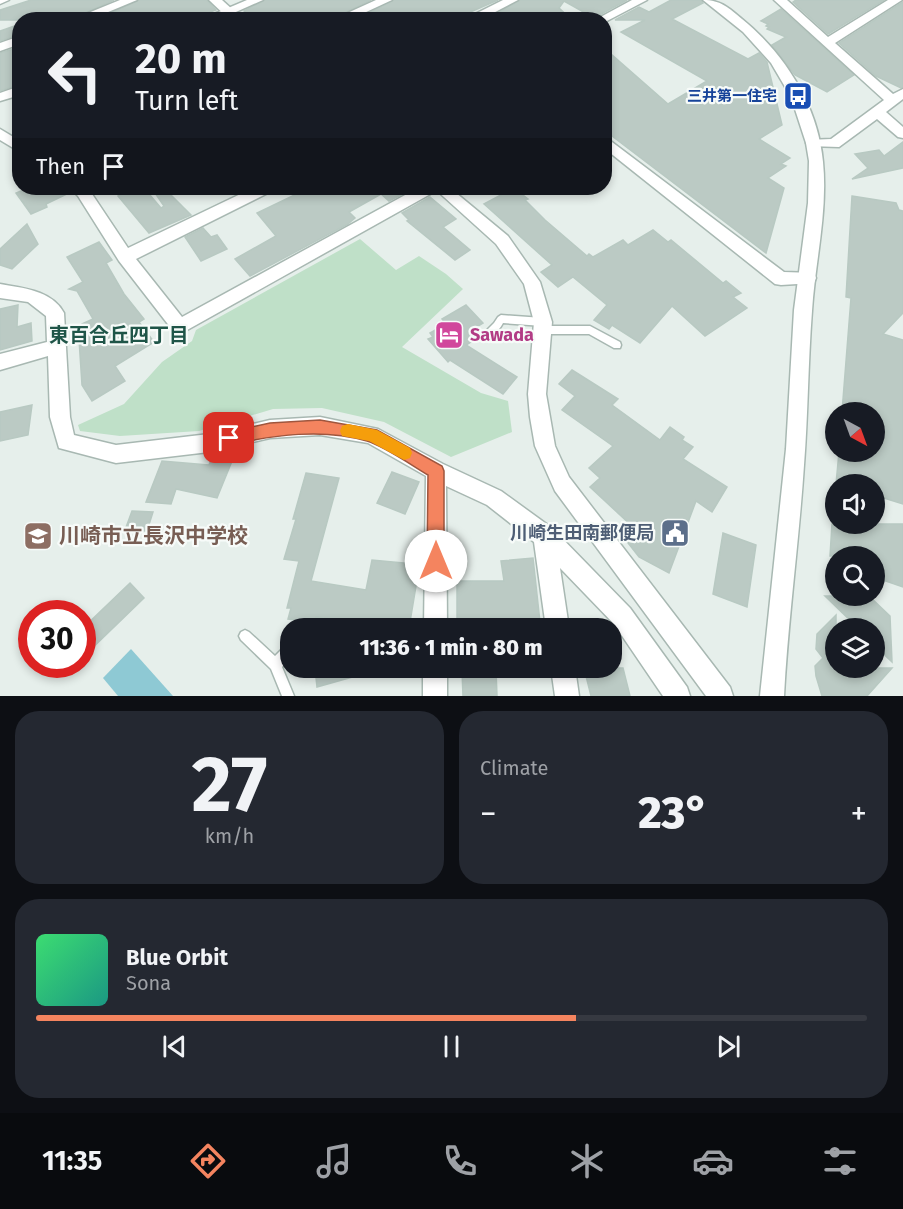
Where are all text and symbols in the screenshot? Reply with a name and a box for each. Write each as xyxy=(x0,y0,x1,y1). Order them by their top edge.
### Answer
text: 20 m xyxy=(135,34,227,84)
icon: left xyxy=(36,36,114,114)
bus stop icon: 三井第一住宅 xyxy=(782,80,814,112)
text: Turn left xyxy=(135,85,238,117)
place label: 三井第一住宅 xyxy=(687,87,777,105)
icon: arrive xyxy=(97,150,130,183)
text: Then xyxy=(36,153,85,180)
hotel icon: Sawada xyxy=(433,319,465,351)
district label: 東百合丘四丁目 xyxy=(49,323,189,347)
place label: Sawada xyxy=(470,324,534,346)
north arrow xyxy=(825,402,885,462)
map controls xyxy=(825,402,885,678)
pin xyxy=(203,412,254,463)
icon: arrive xyxy=(212,421,245,454)
button: sound xyxy=(825,474,885,534)
public building icon: 川崎生田南郵便局 xyxy=(659,517,691,549)
school or university icon: 川崎市立長沢中学校 xyxy=(22,520,54,552)
place label: 川崎生田南郵便局 xyxy=(510,522,654,544)
place label: 川崎市立長沢中学校 xyxy=(59,523,248,549)
position arrow xyxy=(404,529,468,593)
button: search xyxy=(825,546,885,606)
speed limit sign: 30 xyxy=(18,600,96,678)
button: layers xyxy=(825,618,885,678)
text: 11:36 · 1 min · 80 m xyxy=(359,634,543,661)
text: 27 xyxy=(191,738,268,832)
text: Climate xyxy=(480,756,548,780)
text: 23° xyxy=(638,786,709,840)
text: − xyxy=(480,794,497,834)
text: + xyxy=(851,794,867,834)
text: km/h xyxy=(205,824,254,848)
text: Blue Orbit xyxy=(126,944,228,971)
text: Sona xyxy=(126,971,171,995)
icon: previous xyxy=(158,1030,191,1063)
icon: pause xyxy=(435,1030,468,1063)
icon: next xyxy=(712,1030,745,1063)
icon: directions xyxy=(187,1140,229,1182)
icon: music xyxy=(313,1140,355,1182)
icon: phone xyxy=(439,1140,481,1182)
icon: climate xyxy=(566,1140,608,1182)
icon: car xyxy=(692,1140,734,1182)
icon: filters xyxy=(819,1140,861,1182)
text: 11:35 xyxy=(42,1145,102,1177)

